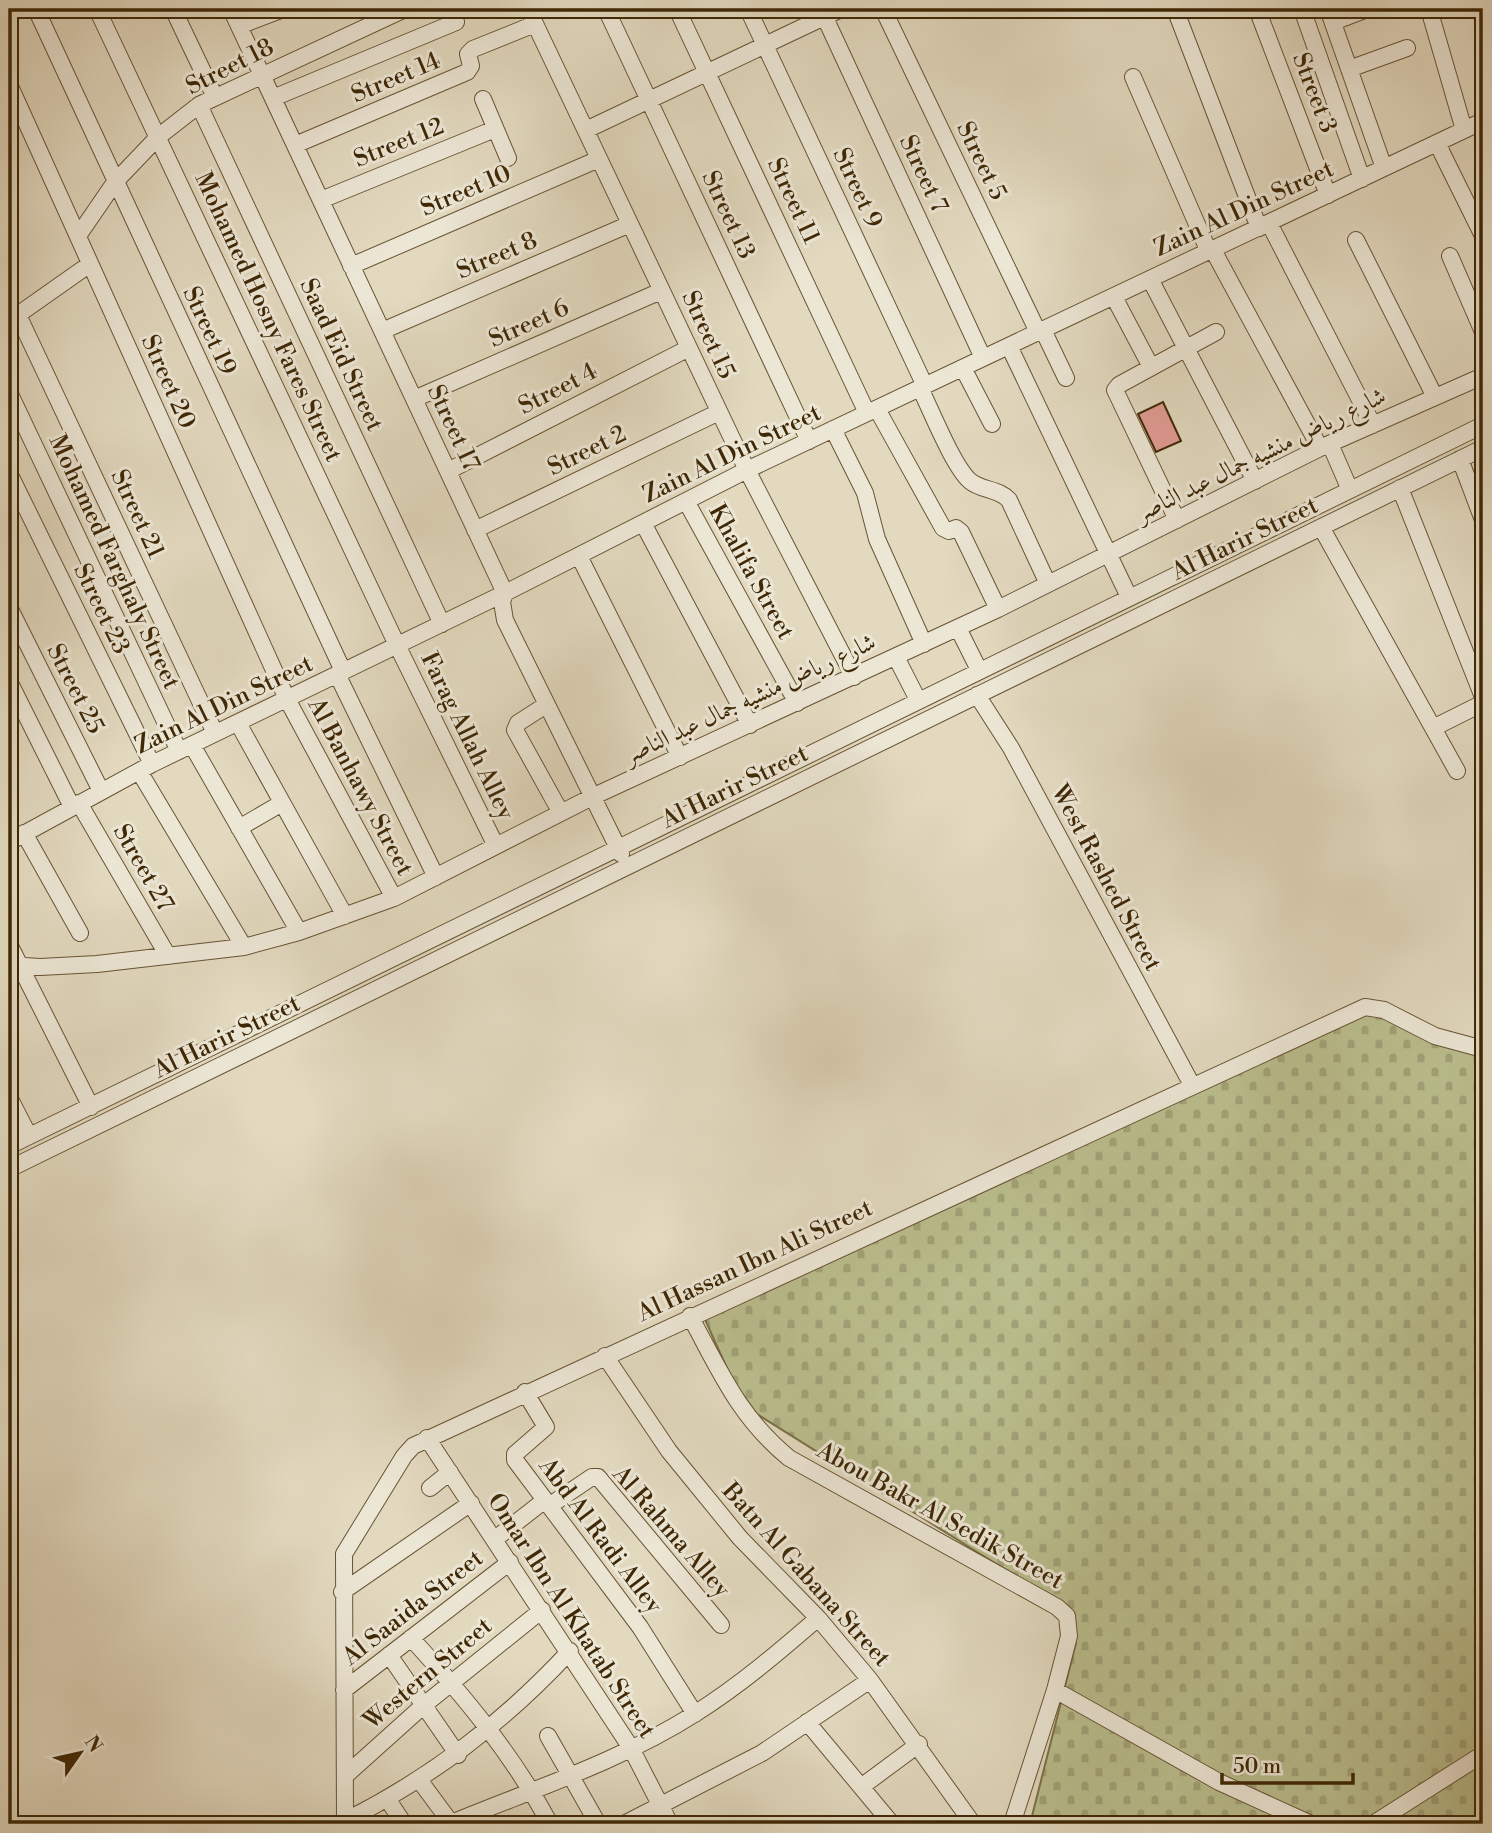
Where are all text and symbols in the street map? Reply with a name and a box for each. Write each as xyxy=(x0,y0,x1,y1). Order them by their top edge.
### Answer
street label: Street 18 xyxy=(181,32,279,102)
street label: Street 14 xyxy=(347,46,445,110)
street label: Street 3 xyxy=(1285,49,1343,137)
street label: Street 12 xyxy=(350,111,448,175)
street label: Street 5 xyxy=(949,117,1013,205)
street label: Street 7 xyxy=(892,130,954,218)
street label: Street 9 xyxy=(826,143,888,233)
street label: Street 11 xyxy=(760,153,826,249)
street label: Zain Al Din Street xyxy=(1150,154,1339,264)
street label: Street 10 xyxy=(416,159,516,223)
street label: Street 13 xyxy=(695,166,761,264)
street label: Mohamed Hosny Fares Street xyxy=(188,167,349,467)
street label: Street 8 xyxy=(452,226,542,286)
street label: Saad Eid Street xyxy=(293,274,390,437)
street label: Street 19 xyxy=(176,282,242,380)
street label: Street 15 xyxy=(675,286,741,384)
street label: Street 6 xyxy=(484,293,574,355)
street label: Street 20 xyxy=(134,330,202,434)
street label: Street 4 xyxy=(514,356,602,422)
street label: Street 17 xyxy=(420,380,486,476)
street label: شارع رياض منشيه جمال عبد الناصر xyxy=(1128,381,1393,534)
street label: Zain Al Din Street xyxy=(638,398,826,510)
street label: Street 2 xyxy=(543,419,631,483)
street label: Mohamed Farghaly Street xyxy=(42,430,186,694)
street label: Street 21 xyxy=(103,465,171,564)
street label: Al Harir Street xyxy=(1166,490,1324,588)
street label: Khalifa Street xyxy=(702,499,801,645)
street label: Street 23 xyxy=(66,559,136,659)
street label: شارع رياض منشيه جمال عبد الناصر xyxy=(616,627,883,776)
street label: Street 25 xyxy=(40,639,110,739)
street label: Farag Allah Alley xyxy=(413,647,521,825)
street label: Zain Al Din Street xyxy=(130,649,318,761)
street label: Al Banhawy Street xyxy=(300,692,420,881)
street label: Al Harir Street xyxy=(656,738,814,836)
street label: West Rashed Street xyxy=(1044,779,1168,977)
street label: Street 27 xyxy=(106,819,180,917)
street label: Al Harir Street xyxy=(148,988,306,1086)
street label: Al Hassan Ibn Ali Street xyxy=(632,1193,878,1329)
street label: Abou Bakr Al Sedik Street xyxy=(811,1435,1069,1597)
street label: Abd Al Radi Alley xyxy=(531,1452,668,1620)
street label: Al Rahma Alley xyxy=(605,1459,737,1604)
street label: Batn Al Gabana Street xyxy=(715,1476,897,1674)
street label: Omar Ibn Al Khatab Street xyxy=(480,1488,662,1745)
street label: Al Saaida Street xyxy=(336,1543,490,1673)
street label: Western Street xyxy=(357,1611,499,1737)
north arrow xyxy=(46,1717,116,1787)
text: N xyxy=(79,1731,107,1757)
scale bar xyxy=(1222,1742,1354,1786)
text: 50 m xyxy=(1233,1754,1281,1780)

